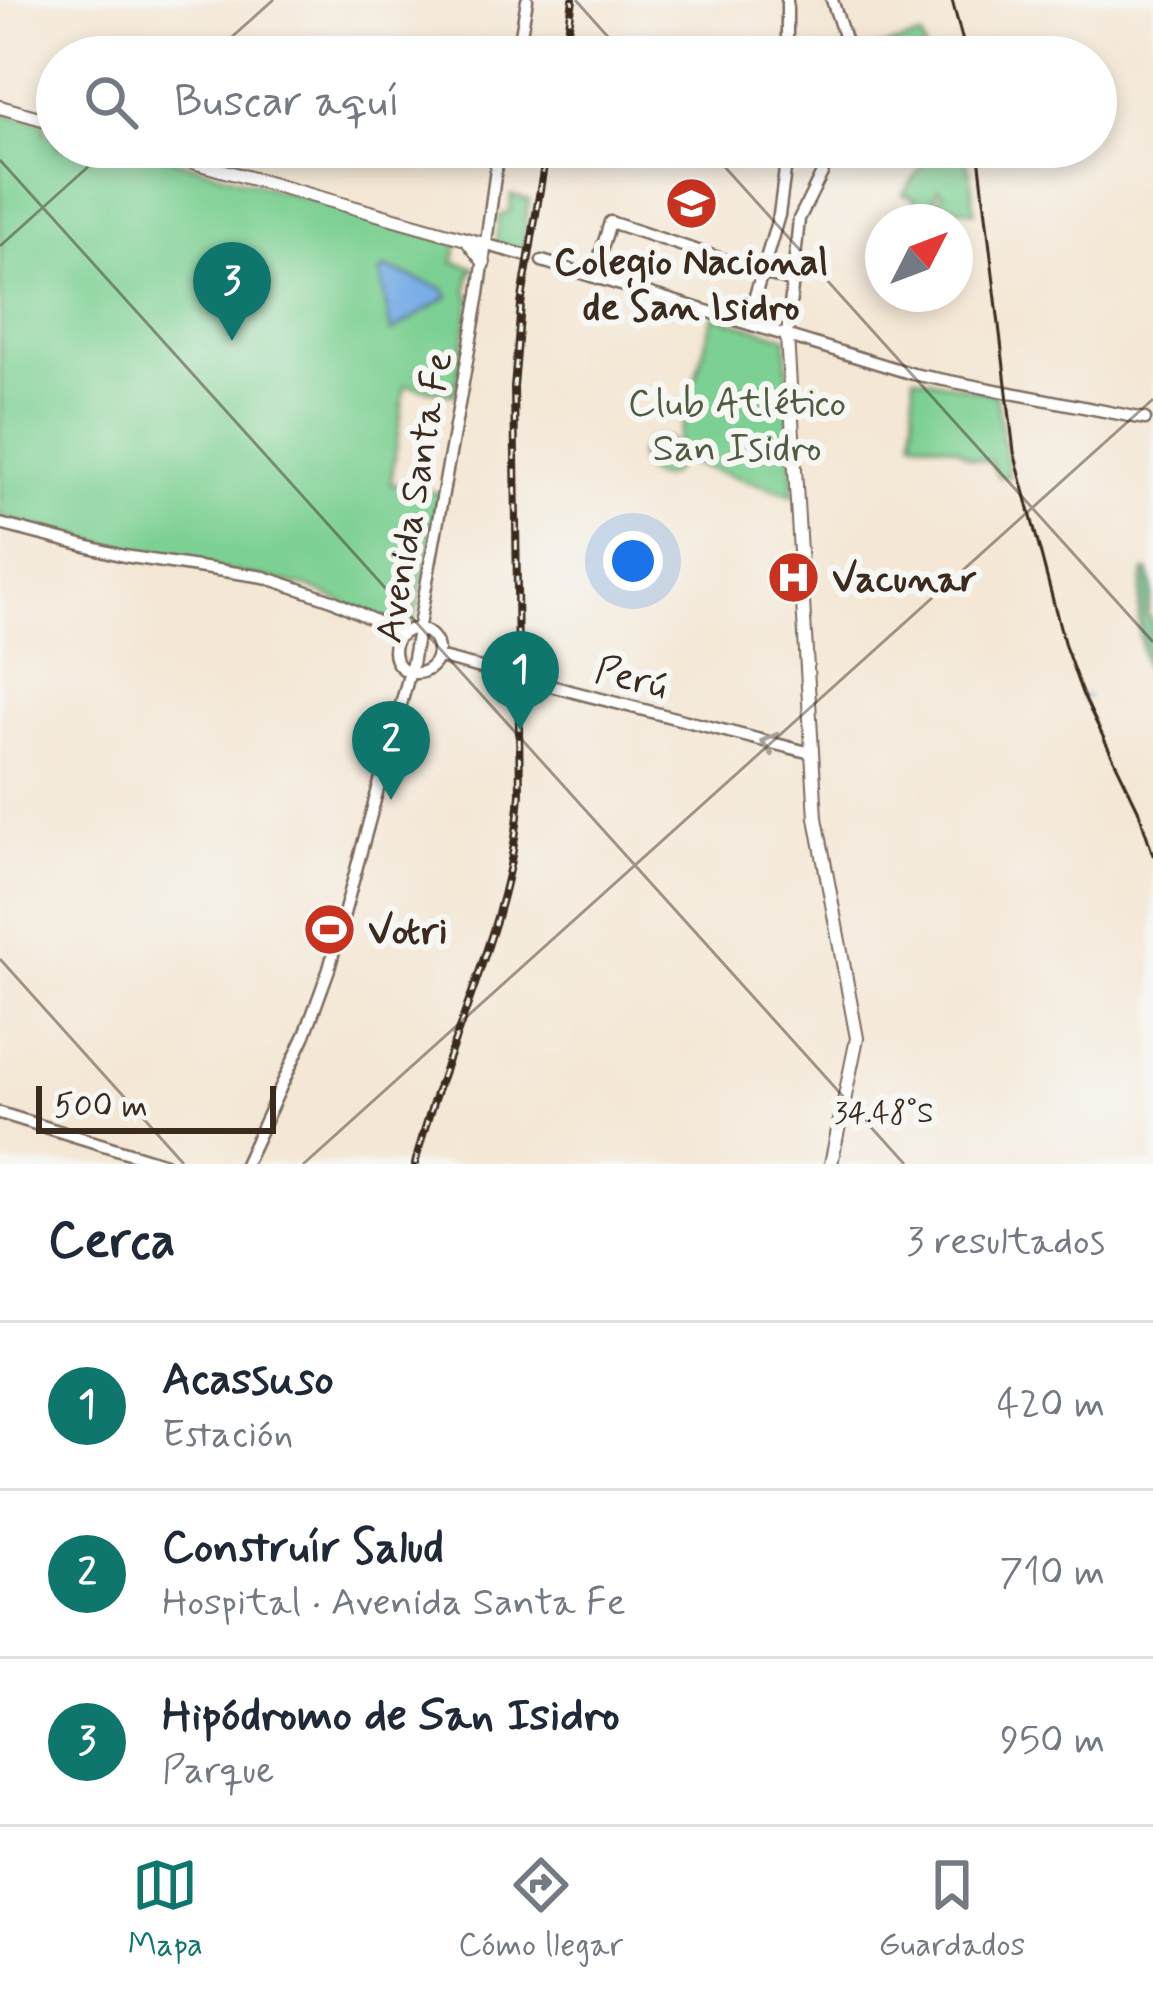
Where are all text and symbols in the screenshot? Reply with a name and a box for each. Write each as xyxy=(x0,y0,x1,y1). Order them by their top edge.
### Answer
search box xyxy=(36,36,1117,168)
icon: search xyxy=(78,69,144,135)
text: Buscar aquí xyxy=(174,73,400,132)
school or university icon: Colegio Nacional de San Isidro xyxy=(663,175,719,231)
north arrow xyxy=(865,204,973,312)
place label: Colegio Nacional de San Isidro xyxy=(554,238,828,334)
pin: 3 xyxy=(193,242,271,341)
street label: Avenida Santa Fe xyxy=(365,348,466,647)
park label: Club Atlético San Isidro xyxy=(628,379,846,475)
your location xyxy=(603,531,663,591)
hospital icon: Vacunar xyxy=(765,549,821,605)
place label: Vacunar xyxy=(832,555,977,606)
pin: 1 xyxy=(481,631,559,730)
street label: Perú xyxy=(589,645,673,713)
pin: 2 xyxy=(352,701,430,800)
one-way arrow xyxy=(759,732,780,757)
sports icon: Votri xyxy=(301,901,357,957)
place label: Votri xyxy=(368,907,448,958)
scale bar xyxy=(36,1080,276,1133)
text: 500 m xyxy=(54,1085,148,1129)
text: 34.48°S xyxy=(834,1094,934,1133)
text: Cerca xyxy=(48,1209,176,1275)
text: 3 resultados xyxy=(906,1217,1105,1268)
text: Acassuso xyxy=(162,1351,334,1410)
text: 1 xyxy=(78,1380,96,1431)
text: 420 m xyxy=(997,1380,1105,1431)
text: Estación xyxy=(162,1410,293,1461)
text: Construír Salud xyxy=(162,1519,444,1578)
text: 2 xyxy=(77,1548,97,1599)
text: 710 m xyxy=(1000,1548,1105,1599)
text: Hospital · Avenida Santa Fe xyxy=(162,1578,626,1629)
text: Hipódromo de San Isidro xyxy=(162,1687,620,1746)
text: 3 xyxy=(78,1716,96,1767)
text: 950 m xyxy=(1000,1716,1105,1767)
text: Parque xyxy=(162,1746,274,1797)
tab: Mapa xyxy=(128,1852,203,1968)
tab: Cómo llegar xyxy=(458,1852,623,1968)
tab: Guardados xyxy=(879,1852,1025,1968)

